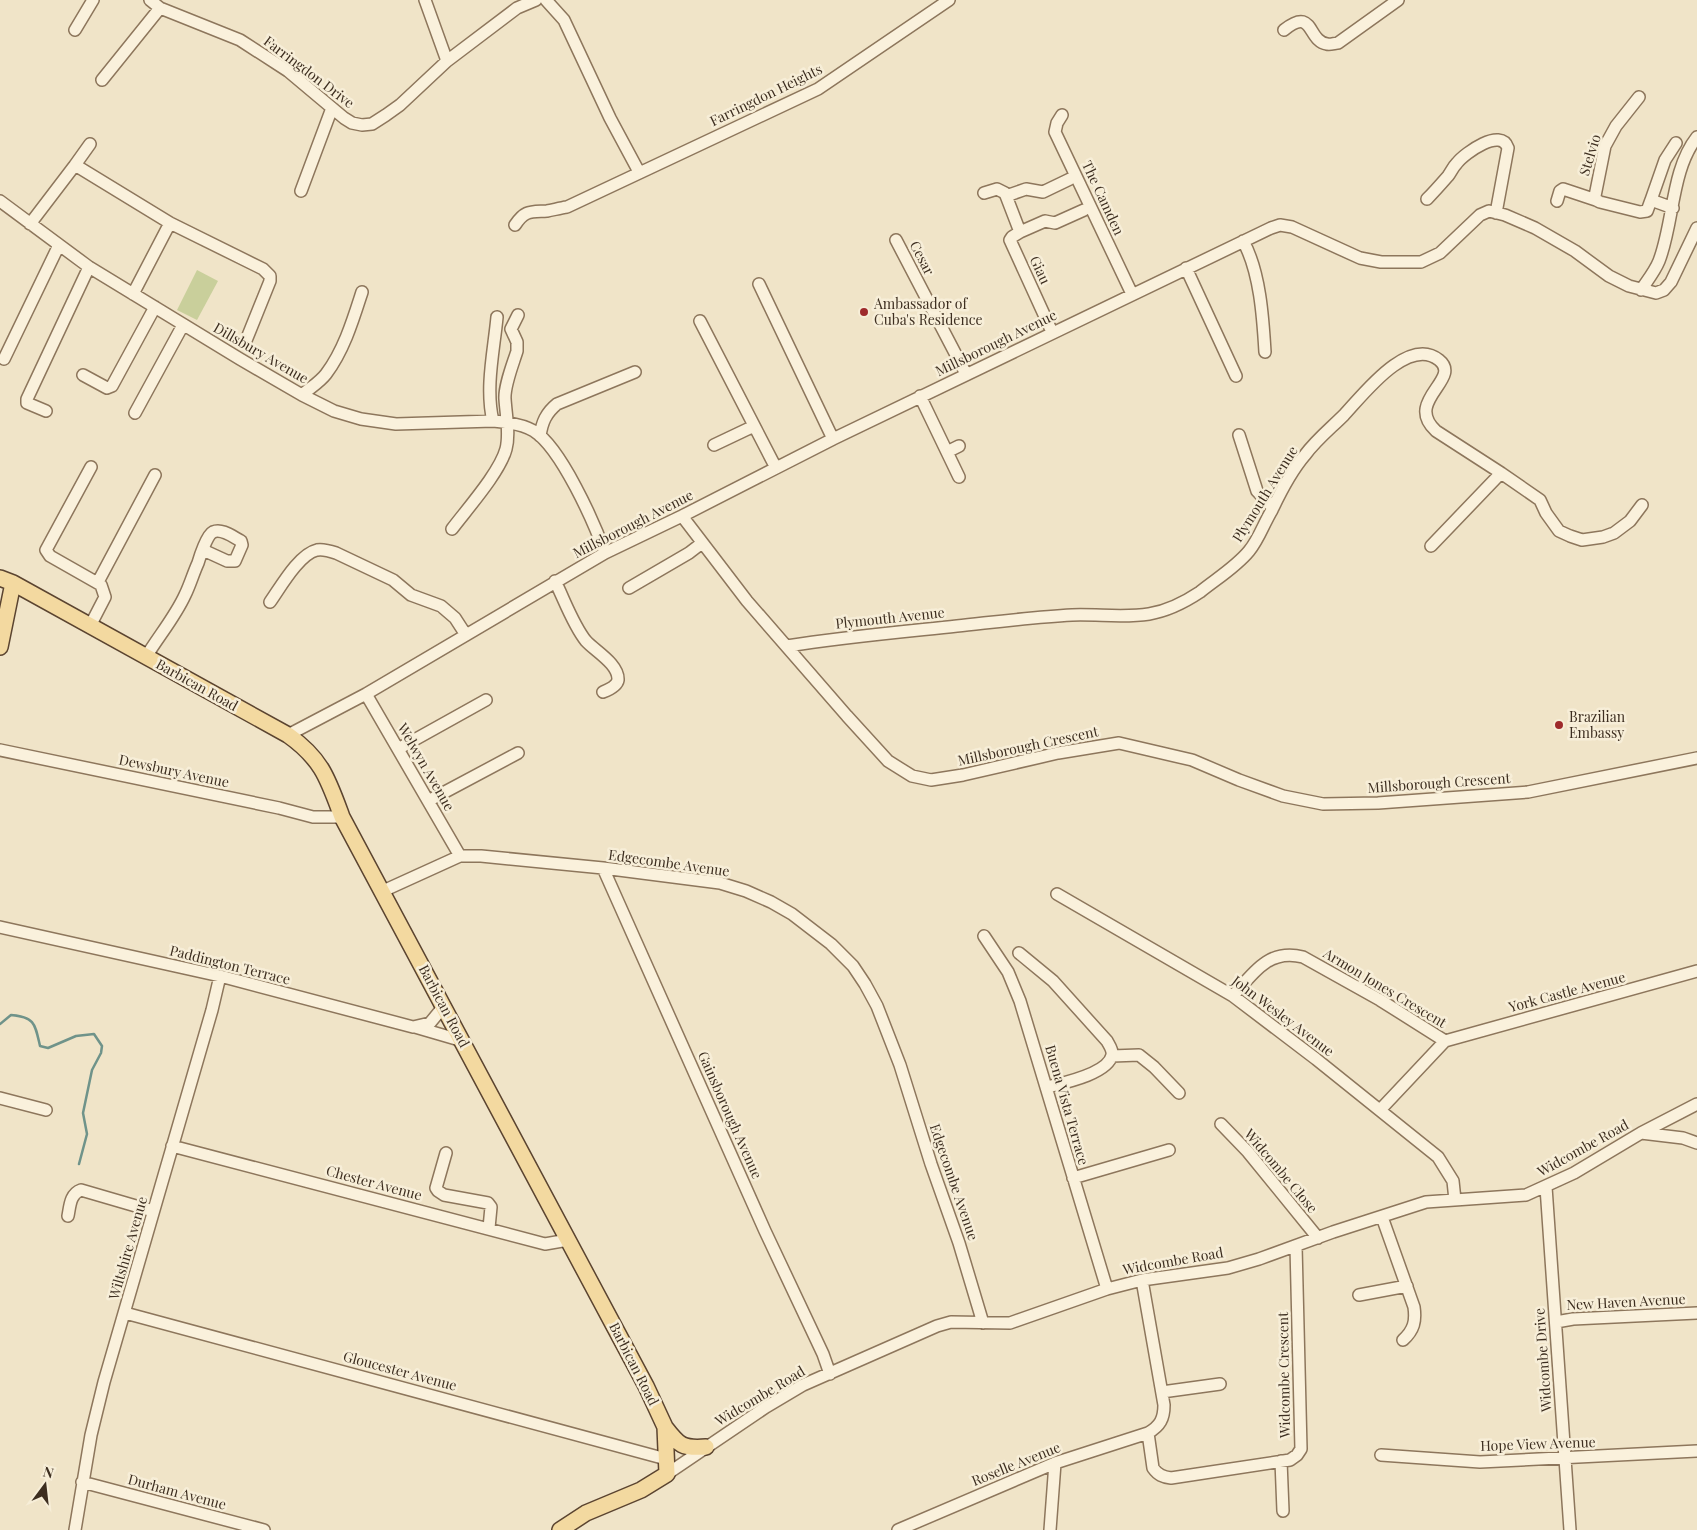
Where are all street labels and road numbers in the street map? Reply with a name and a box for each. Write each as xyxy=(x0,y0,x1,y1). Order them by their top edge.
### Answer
street label: Farringdon Drive xyxy=(260,31,358,112)
street label: Farringdon Heights xyxy=(706,59,825,130)
street label: Stelvio xyxy=(1574,132,1605,178)
street label: The Camden xyxy=(1078,158,1129,239)
street label: Cesar xyxy=(906,237,939,279)
street label: Giau xyxy=(1026,253,1055,287)
street label: Millsborough Avenue xyxy=(932,305,1060,380)
street label: Dillsbury Avenue xyxy=(210,318,312,387)
street label: Plymouth Avenue xyxy=(1227,442,1302,545)
street label: Millsborough Avenue xyxy=(569,485,696,562)
street label: Plymouth Avenue xyxy=(834,602,946,633)
street label: Barbican Road xyxy=(153,654,242,715)
street label: Welwyn Avenue xyxy=(393,719,459,814)
street label: Millsborough Crescent xyxy=(956,721,1101,770)
street label: Dewsbury Avenue xyxy=(117,750,231,791)
street label: Millsborough Crescent xyxy=(1367,768,1512,797)
street label: Edgecombe Avenue xyxy=(607,845,731,880)
street label: Paddington Terrace xyxy=(168,940,292,989)
street label: Armon Jones Crescent xyxy=(1319,943,1451,1032)
street label: Barbican Road xyxy=(415,961,474,1050)
street label: York Castle Avenue xyxy=(1506,967,1627,1016)
street label: John Wesley Avenue xyxy=(1228,970,1338,1060)
street label: Buena Vista Terrace xyxy=(1041,1042,1094,1167)
street label: Gainsborough Avenue xyxy=(694,1048,767,1182)
street label: Widcombe Road xyxy=(1533,1115,1632,1181)
street label: Edgecombe Avenue xyxy=(926,1121,983,1243)
street label: Widcombe Close xyxy=(1240,1124,1322,1217)
street label: Chester Avenue xyxy=(324,1161,424,1204)
street label: Wiltshire Avenue xyxy=(103,1194,151,1303)
street label: Widcombe Road xyxy=(1120,1242,1225,1279)
street label: New Haven Avenue xyxy=(1566,1289,1686,1314)
street label: Widcombe Drive xyxy=(1529,1307,1556,1414)
street label: Widcombe Crescent xyxy=(1273,1311,1294,1439)
street label: Barbican Road xyxy=(605,1319,664,1409)
street label: Gloucester Avenue xyxy=(341,1346,459,1395)
street label: Widcombe Road xyxy=(710,1361,808,1430)
street label: Hope View Avenue xyxy=(1480,1432,1596,1455)
street label: Roselle Avenue xyxy=(969,1437,1063,1490)
street label: Durham Avenue xyxy=(126,1469,228,1514)

